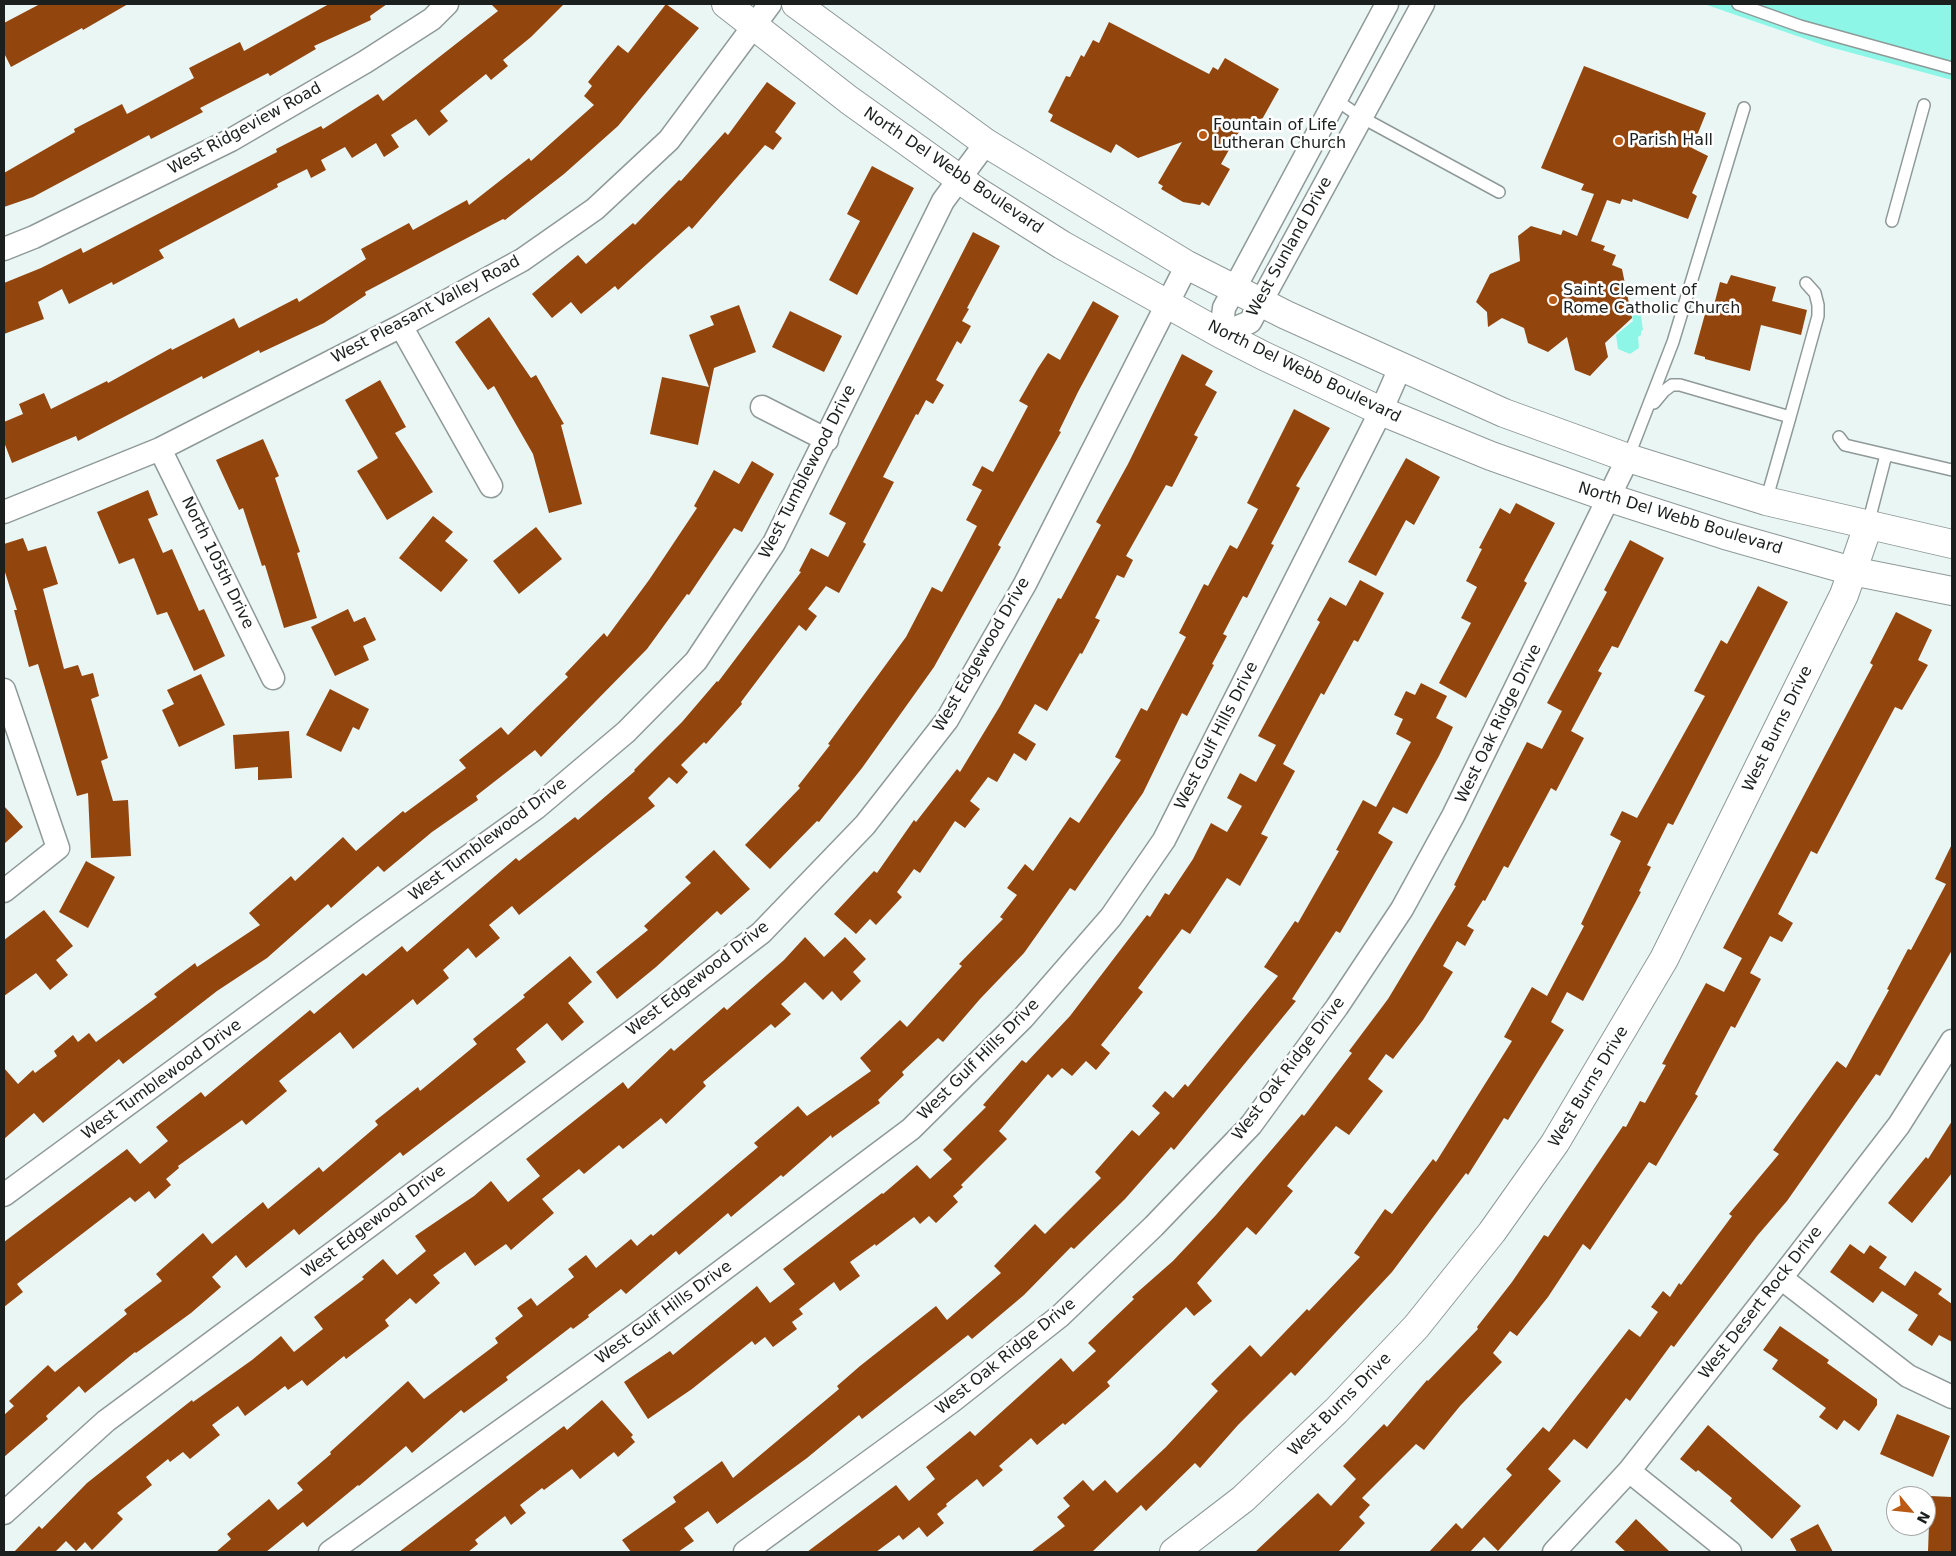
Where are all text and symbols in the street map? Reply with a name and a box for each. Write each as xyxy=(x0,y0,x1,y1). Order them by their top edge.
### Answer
street label: West Ridgeview Road xyxy=(165,79,325,179)
street label: North Del Webb Boulevard xyxy=(860,104,1046,238)
place label: Fountain of Life Lutheran Church xyxy=(1213,116,1346,154)
marker: Fountain of Life Lutheran Church xyxy=(1197,129,1209,141)
place label: Parish Hall xyxy=(1629,131,1713,151)
marker: Parish Hall xyxy=(1613,135,1625,147)
street label: West Sunland Drive xyxy=(1244,174,1336,320)
street label: West Pleasant Valley Road xyxy=(328,252,524,368)
place label: Saint Clement of Rome Catholic Church xyxy=(1563,281,1740,319)
marker: Saint Clement of Rome Catholic Church xyxy=(1547,294,1559,306)
street label: North Del Webb Boulevard xyxy=(1204,317,1404,427)
street label: West Tumblewood Drive xyxy=(756,382,860,562)
street label: North Del Webb Boulevard xyxy=(1576,479,1784,559)
street label: North 105th Drive xyxy=(177,494,257,632)
street label: West Edgewood Drive xyxy=(930,574,1034,736)
street label: West Oak Ridge Drive xyxy=(1452,641,1546,807)
street label: West Gulf Hills Drive xyxy=(1171,659,1263,813)
street label: West Burns Drive xyxy=(1739,663,1817,795)
street label: West Tumblewood Drive xyxy=(405,774,571,906)
street label: West Edgewood Drive xyxy=(623,917,773,1041)
street label: West Oak Ridge Drive xyxy=(1229,993,1349,1145)
street label: West Gulf Hills Drive xyxy=(914,995,1044,1125)
street label: West Tumblewood Drive xyxy=(78,1016,246,1144)
street label: West Burns Drive xyxy=(1545,1023,1633,1151)
street label: West Edgewood Drive xyxy=(298,1162,450,1282)
street label: West Desert Rock Drive xyxy=(1695,1223,1827,1383)
street label: West Gulf Hills Drive xyxy=(592,1257,736,1369)
street label: West Oak Ridge Drive xyxy=(932,1295,1080,1419)
street label: West Burns Drive xyxy=(1284,1349,1396,1461)
north arrow xyxy=(1886,1486,1936,1536)
text: N xyxy=(1914,1509,1933,1527)

